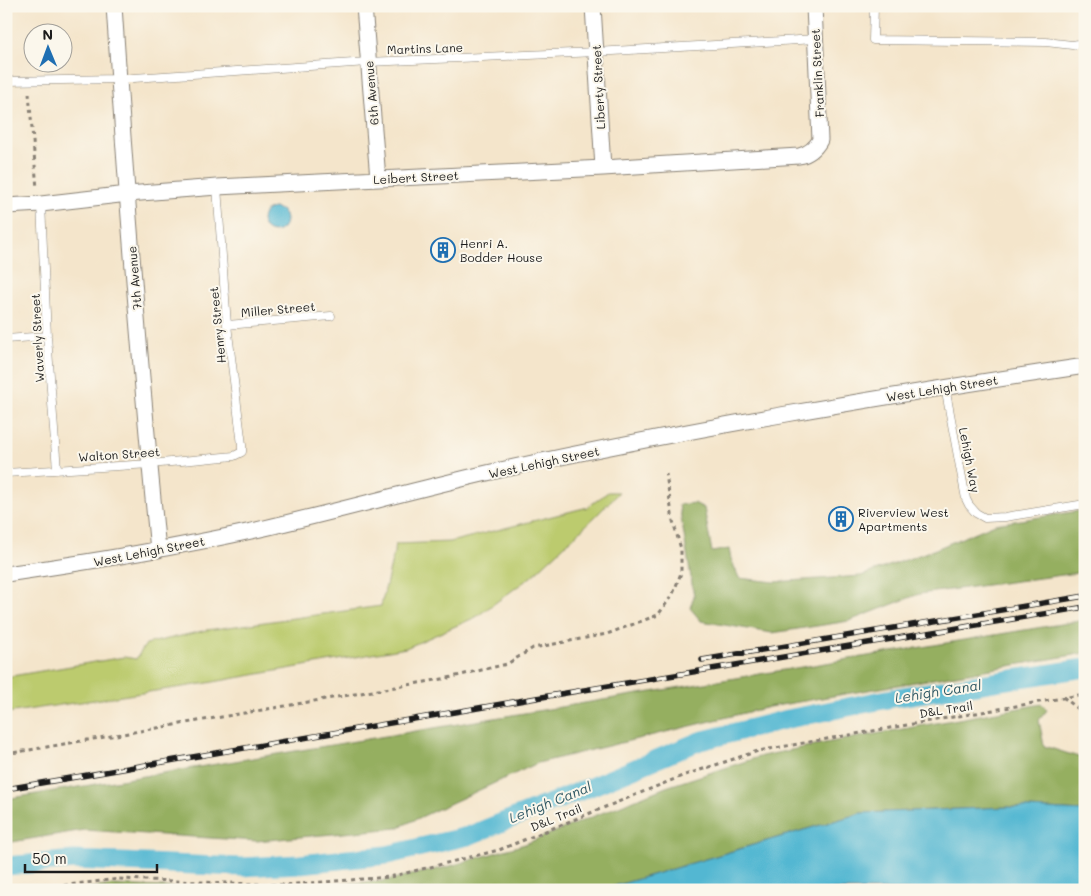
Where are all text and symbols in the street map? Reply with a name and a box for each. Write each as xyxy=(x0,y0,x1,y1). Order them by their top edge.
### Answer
north arrow xyxy=(22,22,72,72)
text: N xyxy=(42,25,53,44)
street label: Franklin Street xyxy=(807,28,827,118)
street label: Martins Lane xyxy=(387,39,463,57)
street label: Liberty Street xyxy=(588,44,608,130)
street label: 6th Avenue xyxy=(360,60,382,126)
street label: Leibert Street xyxy=(373,167,459,187)
place label: Henri A. Bodder House xyxy=(460,235,543,265)
building icon: Henri A. Bodder House xyxy=(430,237,456,263)
street label: 7th Avenue xyxy=(123,245,145,311)
street label: Henry Street xyxy=(205,286,229,364)
street label: Waverly Street xyxy=(27,293,47,383)
street label: Miller Street xyxy=(240,298,316,320)
street label: West Lehigh Street xyxy=(885,371,999,405)
street label: Lehigh Way xyxy=(956,426,984,494)
street label: West Lehigh Street xyxy=(487,442,601,482)
street label: Walton Street xyxy=(77,443,161,465)
place label: Riverview West Apartments xyxy=(858,504,949,534)
building icon: Riverview West Apartments xyxy=(828,506,854,532)
street label: West Lehigh Street xyxy=(92,532,206,570)
water label: Lehigh Canal xyxy=(893,675,983,707)
street label: D&L Trail xyxy=(918,697,974,721)
water label: Lehigh Canal xyxy=(506,777,595,827)
street label: D&L Trail xyxy=(528,799,584,835)
scale bar xyxy=(25,841,158,873)
text: 50 m xyxy=(32,848,67,868)

